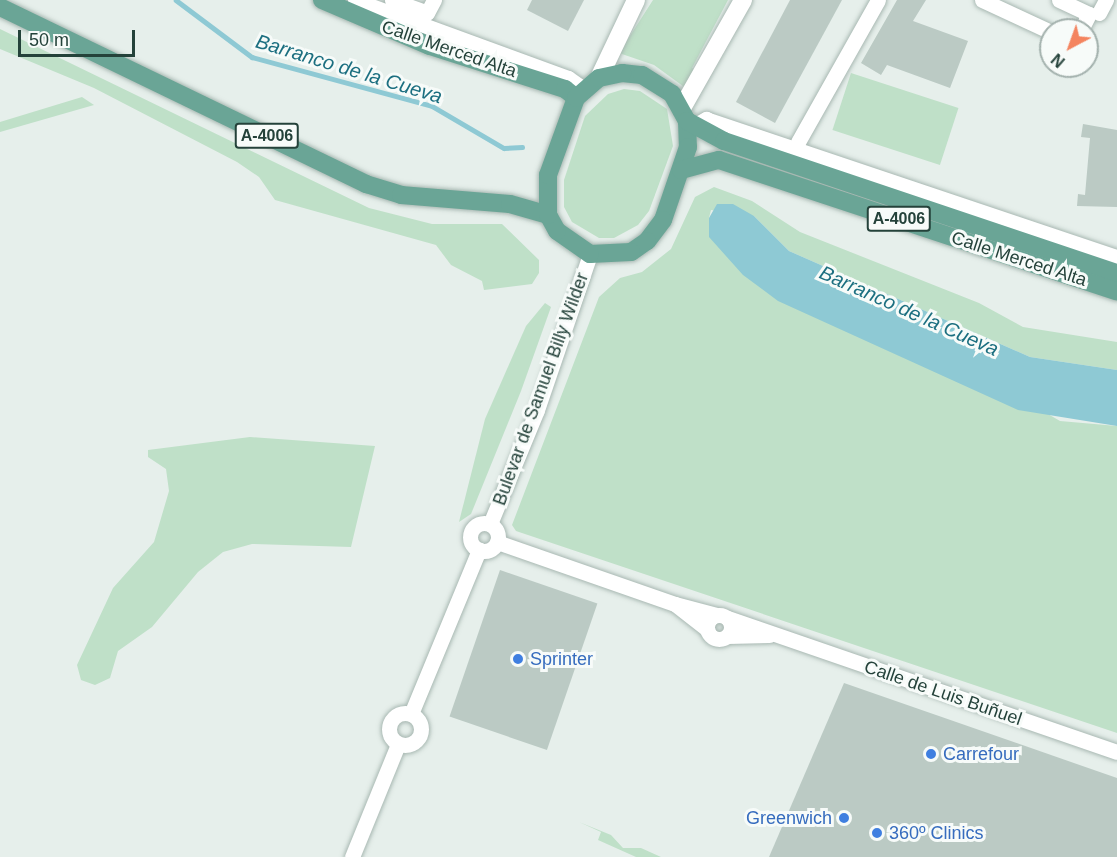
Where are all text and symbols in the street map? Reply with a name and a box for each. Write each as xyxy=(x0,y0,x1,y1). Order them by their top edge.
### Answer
street label: Calle Merced Alta xyxy=(378,16,520,82)
scale bar xyxy=(21,18,138,56)
north arrow xyxy=(1039,18,1099,78)
water label: Barranco de la Cueva xyxy=(253,29,445,109)
text: 50 m xyxy=(29,30,69,50)
text: N xyxy=(1048,50,1068,71)
road number: A-4006 xyxy=(234,123,300,149)
road number: A-4006 xyxy=(866,206,932,232)
street label: Calle Merced Alta xyxy=(948,227,1090,291)
water label: Barranco de la Cueva xyxy=(816,261,1002,361)
street label: Bulevar de Samuel Billy Wilder xyxy=(489,270,593,508)
place label: Sprinter xyxy=(530,648,593,670)
marker: Sprinter xyxy=(511,652,525,666)
street label: Calle de Luis Buñuel xyxy=(861,656,1025,730)
place label: Carrefour xyxy=(943,743,1019,765)
marker: Carrefour xyxy=(924,747,938,761)
place label: Greenwich xyxy=(746,807,832,829)
marker: Greenwich xyxy=(837,811,851,825)
place label: 360º Clinics xyxy=(889,822,984,844)
marker: 360º Clinics xyxy=(870,826,884,840)

